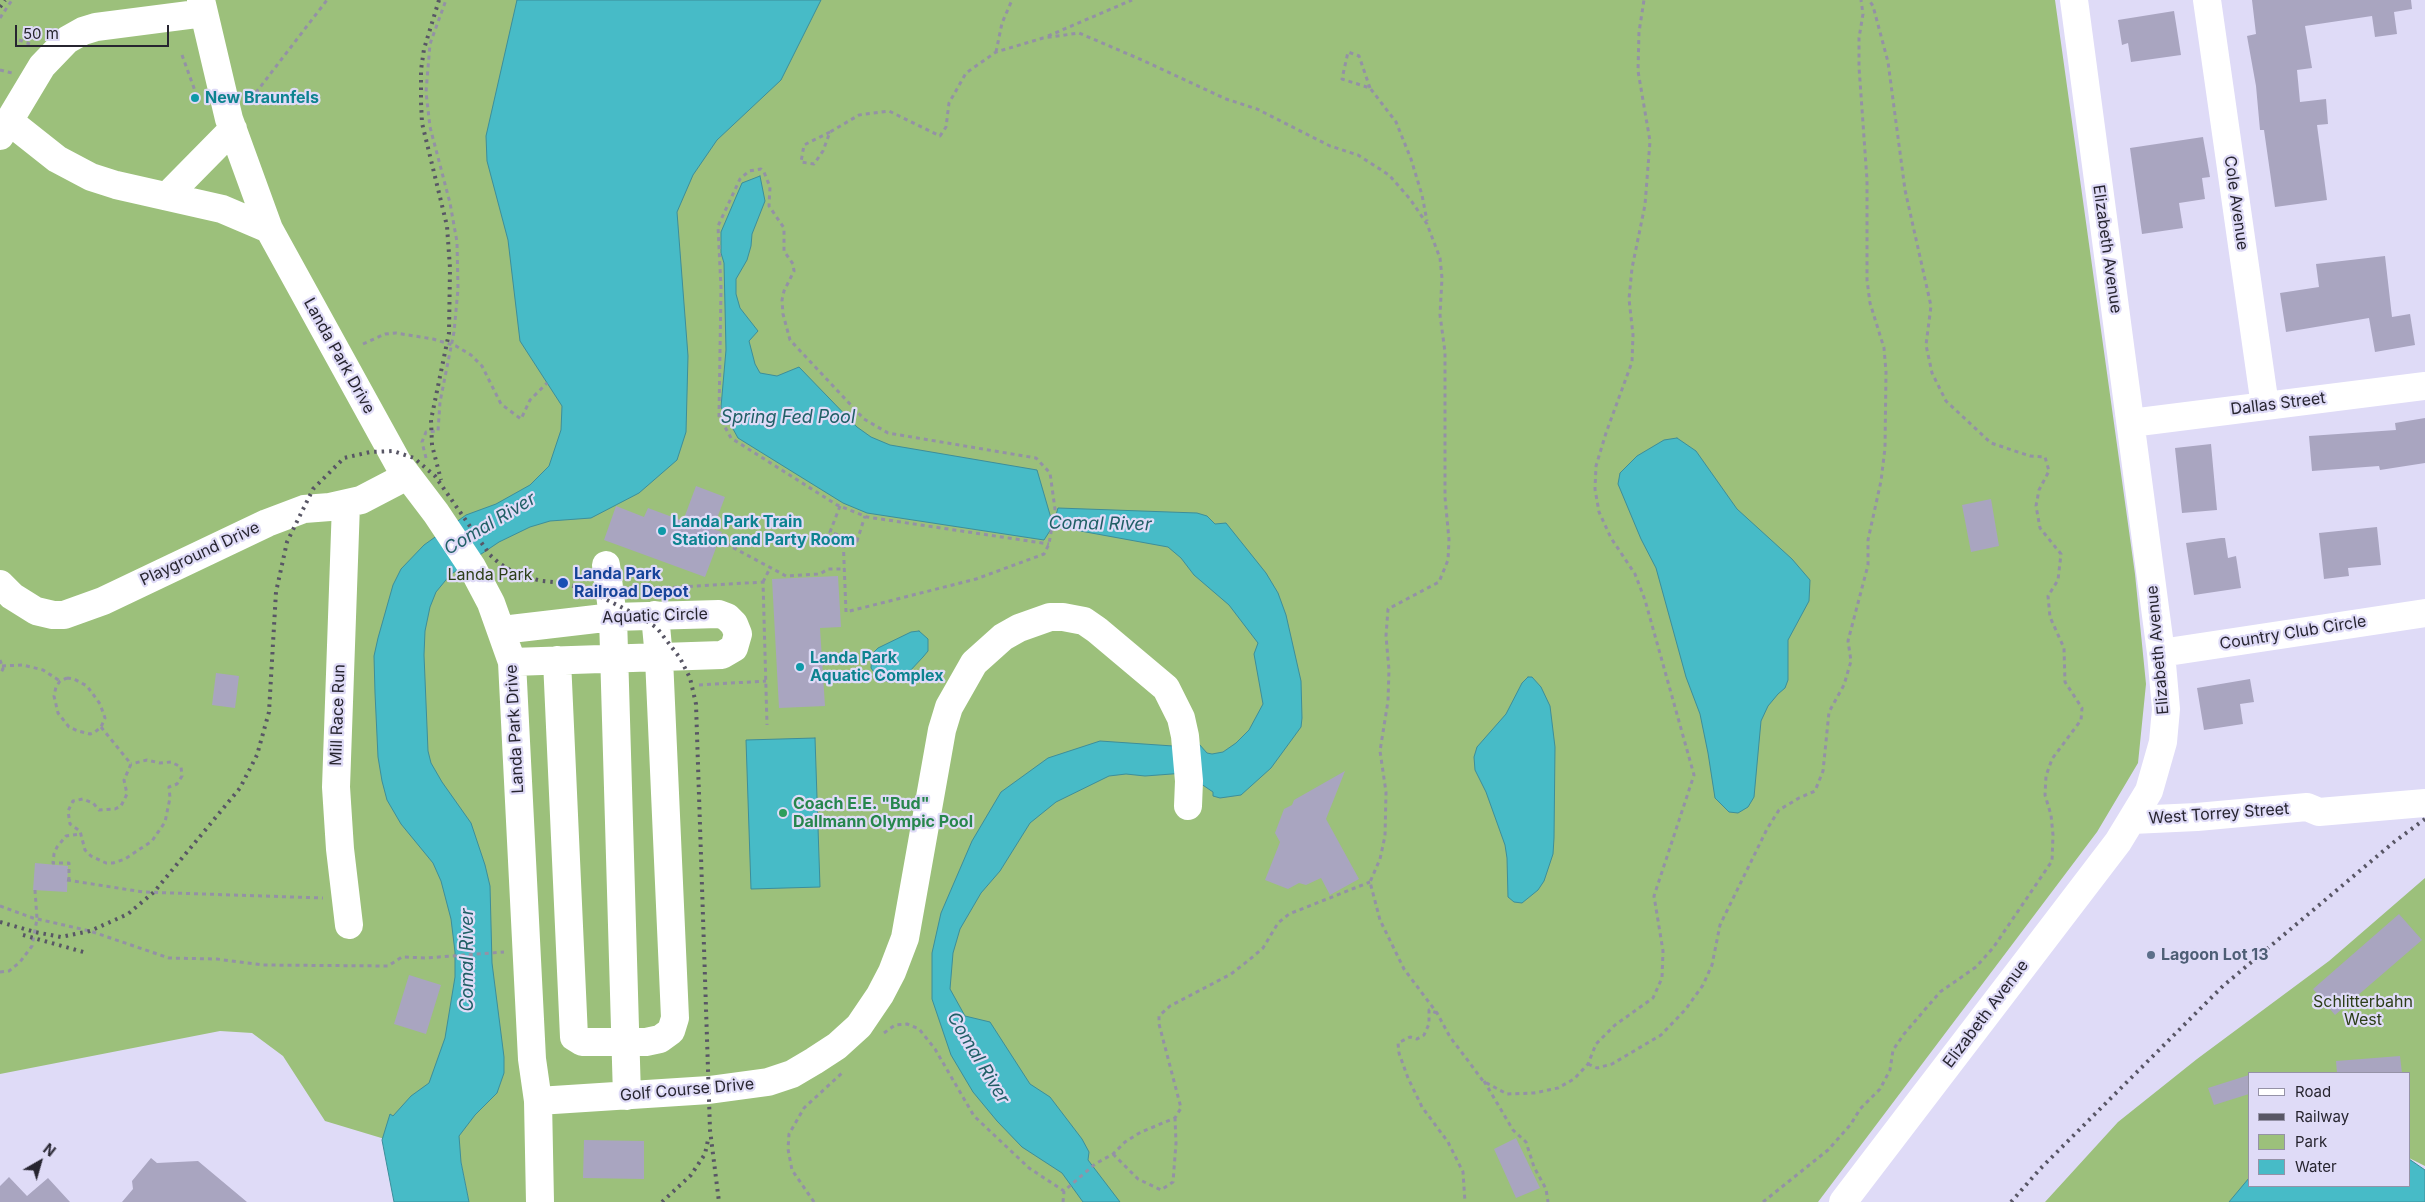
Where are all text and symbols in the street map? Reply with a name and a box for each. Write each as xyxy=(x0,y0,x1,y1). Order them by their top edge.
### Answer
scale bar xyxy=(18,15,171,47)
text: 50 m xyxy=(23,24,59,43)
place label: New Braunfels xyxy=(205,88,319,108)
marker: New Braunfels xyxy=(189,92,201,104)
street label: Cole Avenue xyxy=(2220,155,2252,251)
street label: Elizabeth Avenue xyxy=(2088,183,2126,315)
street label: Landa Park Drive xyxy=(299,295,379,417)
street label: Dallas Street xyxy=(2230,389,2326,419)
water label: Spring Fed Pool xyxy=(721,407,855,429)
water label: Comal River xyxy=(440,488,540,560)
place label: Landa Park Train Station and Party Room xyxy=(672,512,855,550)
water label: Comal River xyxy=(1048,512,1152,536)
street label: Playground Drive xyxy=(137,518,263,590)
marker: Landa Park Train Station and Party Room xyxy=(656,525,668,537)
place label: Landa Park Railroad Depot xyxy=(574,564,688,602)
park label: Landa Park xyxy=(447,565,533,585)
marker: Landa Park Railroad Depot xyxy=(556,576,570,590)
street label: Elizabeth Avenue xyxy=(2143,585,2173,715)
street label: Aquatic Circle xyxy=(602,605,708,627)
street label: Country Club Circle xyxy=(2218,612,2368,654)
place label: Landa Park Aquatic Complex xyxy=(810,648,943,686)
marker: Landa Park Aquatic Complex xyxy=(794,661,806,673)
street label: Mill Race Run xyxy=(327,664,349,766)
street label: Landa Park Drive xyxy=(502,664,528,794)
place label: Coach E.E. "Bud" Dallmann Olympic Pool xyxy=(793,794,973,832)
street label: West Torrey Street xyxy=(2148,800,2290,828)
marker: Coach E.E. "Bud" Dallmann Olympic Pool xyxy=(777,807,789,819)
water label: Comal River xyxy=(457,908,479,1012)
place label: Lagoon Lot 13 xyxy=(2161,945,2269,965)
marker: Lagoon Lot 13 xyxy=(2145,949,2157,961)
street label: Elizabeth Avenue xyxy=(1939,956,2033,1072)
park label: Schlitterbahn West xyxy=(2313,992,2413,1030)
water label: Comal River xyxy=(942,1008,1014,1108)
legend xyxy=(2248,1072,2410,1187)
street label: Golf Course Drive xyxy=(619,1075,755,1105)
text: Road xyxy=(2295,1082,2331,1101)
text: Railway xyxy=(2295,1107,2349,1126)
text: Park xyxy=(2295,1132,2327,1151)
north arrow xyxy=(15,1137,65,1187)
text: N xyxy=(40,1140,59,1160)
text: Water xyxy=(2295,1157,2337,1176)

